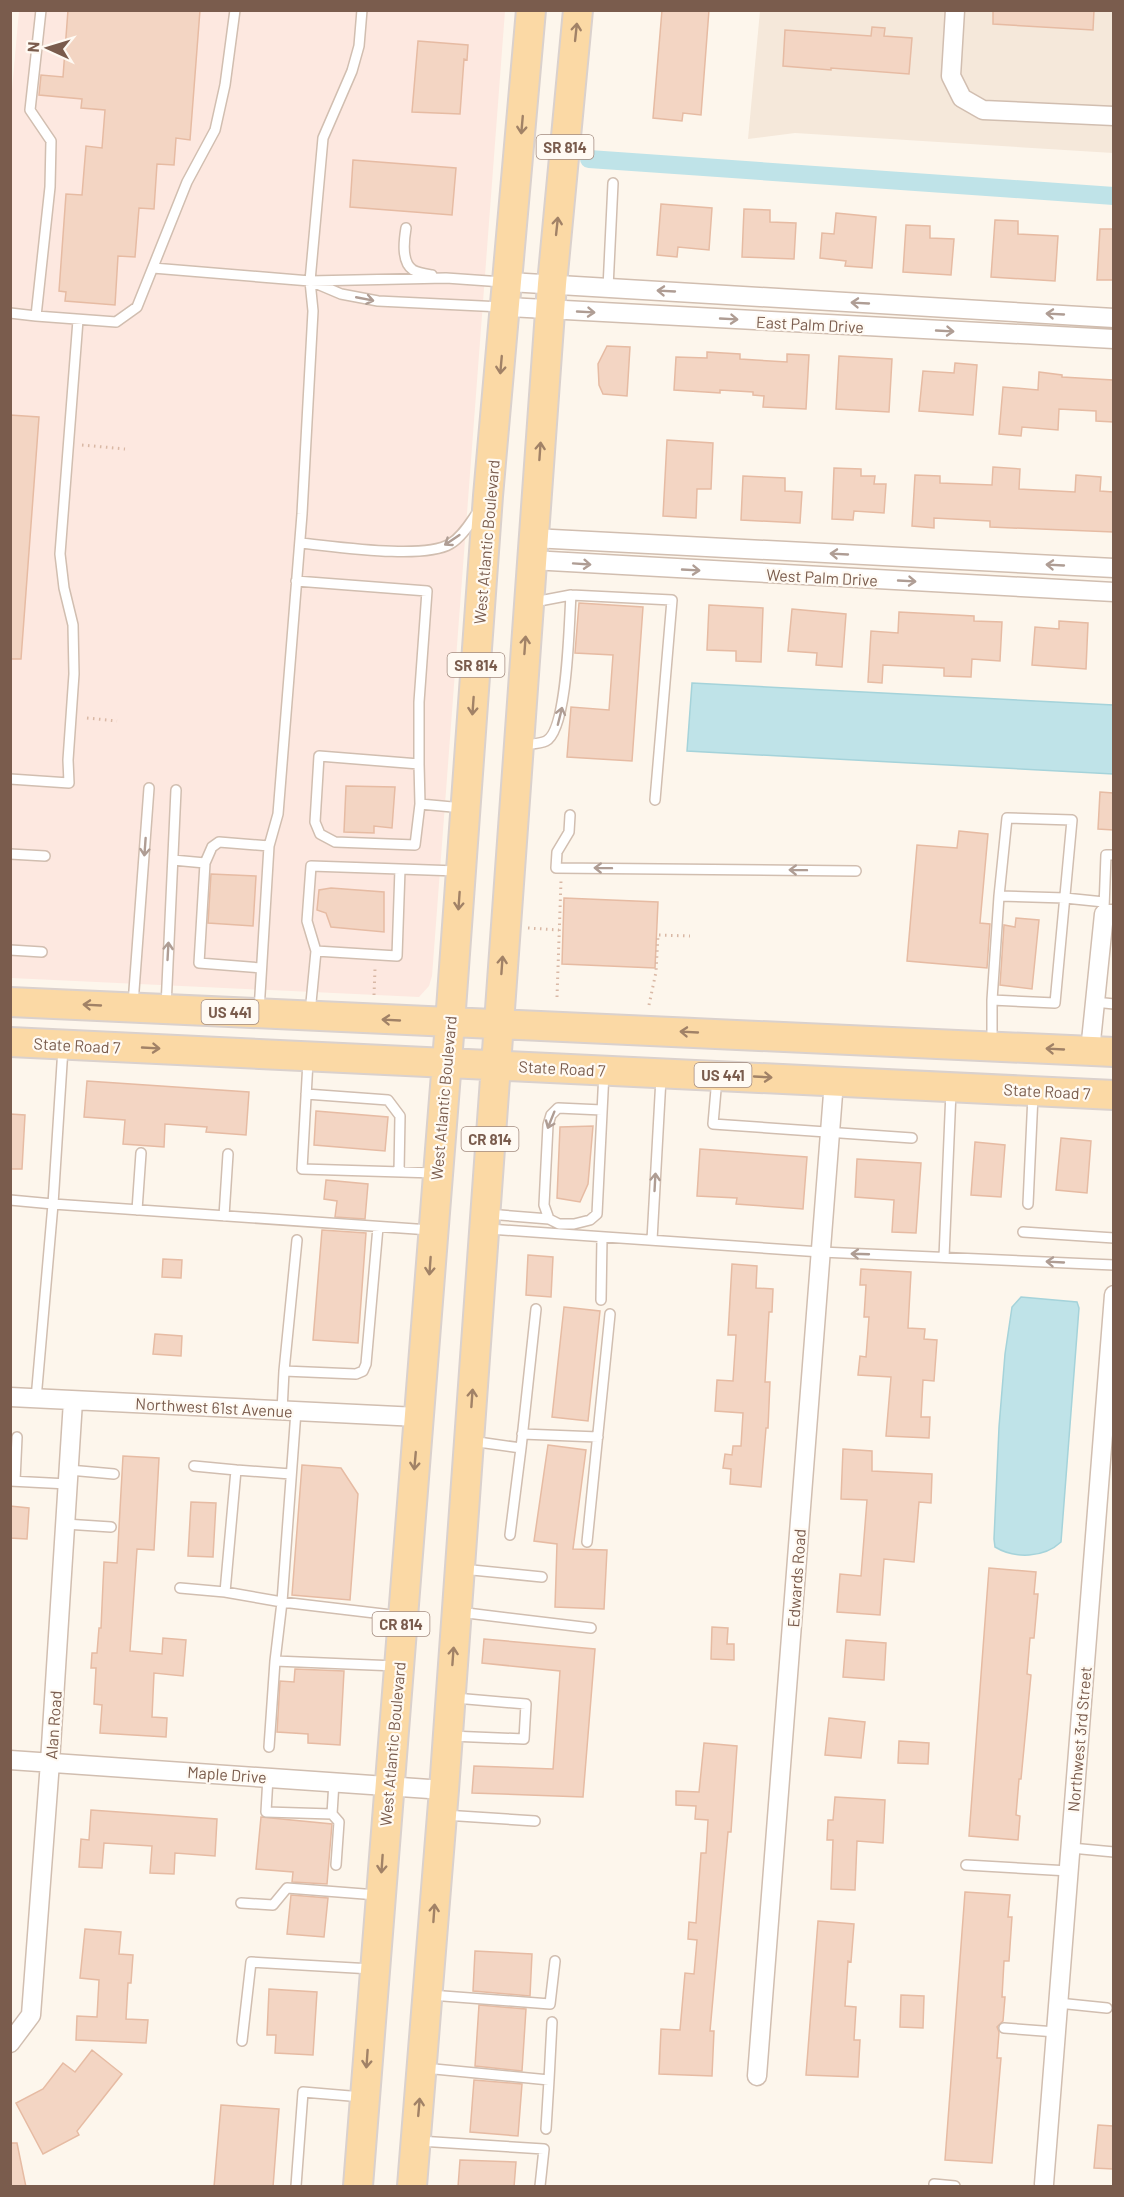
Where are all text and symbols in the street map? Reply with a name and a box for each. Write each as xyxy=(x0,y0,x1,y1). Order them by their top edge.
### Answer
north arrow xyxy=(18,18,78,78)
one-way arrow xyxy=(571,23,582,42)
text: N xyxy=(23,41,42,53)
one-way arrow xyxy=(516,115,527,135)
road number: SR 814 xyxy=(536,135,594,159)
one-way arrow xyxy=(552,217,563,237)
one-way arrow xyxy=(656,286,676,297)
one-way arrow xyxy=(355,294,374,305)
one-way arrow xyxy=(851,297,871,308)
one-way arrow xyxy=(575,306,595,317)
one-way arrow xyxy=(1046,309,1066,320)
street label: East Palm Drive xyxy=(756,312,864,336)
one-way arrow xyxy=(719,314,739,325)
one-way arrow xyxy=(934,325,954,336)
one-way arrow xyxy=(495,355,506,375)
one-way arrow xyxy=(535,441,546,461)
street label: West Atlantic Boulevard xyxy=(469,459,503,625)
one-way arrow xyxy=(445,534,461,546)
one-way arrow xyxy=(830,549,850,560)
one-way arrow xyxy=(571,558,591,569)
one-way arrow xyxy=(1046,560,1066,571)
one-way arrow xyxy=(680,565,700,576)
street label: West Palm Drive xyxy=(766,565,878,589)
one-way arrow xyxy=(896,575,916,586)
one-way arrow xyxy=(520,635,531,655)
road number: SR 814 xyxy=(448,653,504,677)
one-way arrow xyxy=(467,696,478,716)
one-way arrow xyxy=(555,707,567,726)
one-way arrow xyxy=(139,836,150,856)
one-way arrow xyxy=(593,862,613,874)
one-way arrow xyxy=(788,865,808,876)
one-way arrow xyxy=(453,890,464,910)
one-way arrow xyxy=(163,941,174,961)
one-way arrow xyxy=(497,956,508,976)
one-way arrow xyxy=(82,1000,102,1011)
road number: US 441 xyxy=(202,1000,258,1024)
one-way arrow xyxy=(382,1014,402,1025)
street label: West Atlantic Boulevard xyxy=(426,1015,460,1181)
one-way arrow xyxy=(679,1027,699,1038)
street label: State Road 7 xyxy=(33,1033,121,1057)
one-way arrow xyxy=(140,1043,160,1054)
one-way arrow xyxy=(1046,1044,1066,1055)
street label: State Road 7 xyxy=(518,1056,606,1080)
road number: US 441 xyxy=(694,1063,752,1087)
one-way arrow xyxy=(753,1072,773,1083)
street label: State Road 7 xyxy=(1003,1079,1091,1103)
one-way arrow xyxy=(545,1111,556,1129)
road number: CR 814 xyxy=(462,1127,518,1151)
one-way arrow xyxy=(650,1172,661,1192)
one-way arrow xyxy=(851,1248,871,1259)
one-way arrow xyxy=(424,1256,435,1276)
one-way arrow xyxy=(1046,1257,1066,1268)
one-way arrow xyxy=(466,1389,477,1409)
street label: Northwest 61st Avenue xyxy=(135,1393,293,1421)
one-way arrow xyxy=(409,1450,420,1470)
street label: Edwards Road xyxy=(783,1528,809,1628)
road number: CR 814 xyxy=(372,1612,430,1636)
one-way arrow xyxy=(448,1646,459,1666)
street label: West Atlantic Boulevard xyxy=(375,1661,409,1827)
street label: Northwest 3rd Street xyxy=(1063,1666,1095,1812)
street label: Alan Road xyxy=(41,1690,65,1760)
street label: Maple Drive xyxy=(187,1762,267,1786)
one-way arrow xyxy=(376,1854,387,1874)
one-way arrow xyxy=(429,1903,440,1923)
one-way arrow xyxy=(361,2048,372,2068)
one-way arrow xyxy=(413,2098,424,2118)

